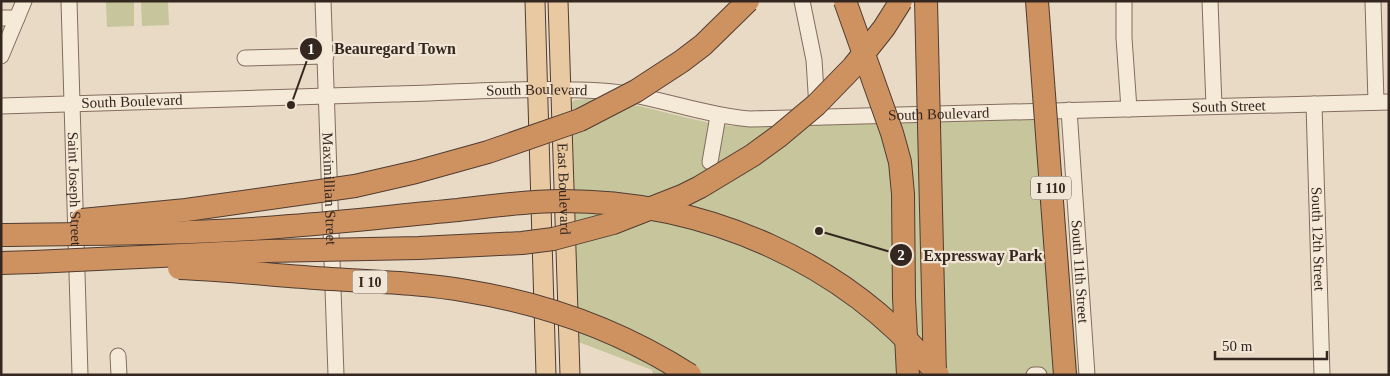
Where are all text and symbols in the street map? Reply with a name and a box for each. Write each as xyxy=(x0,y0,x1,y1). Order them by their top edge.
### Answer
callout: Beauregard Town xyxy=(298,33,466,64)
text: Beauregard Town xyxy=(334,40,456,58)
text: 1 xyxy=(307,41,315,57)
street label: South Boulevard xyxy=(486,81,588,99)
street label: South Boulevard xyxy=(81,92,183,111)
street label: South Street xyxy=(1192,97,1267,115)
street label: South Boulevard xyxy=(888,105,990,123)
street label: Saint Joseph Street xyxy=(65,132,84,247)
street label: Maximillian Street xyxy=(320,132,340,246)
street label: East Boulevard xyxy=(555,143,574,236)
road number: I 110 xyxy=(1031,177,1071,200)
street label: South 12th Street xyxy=(1308,187,1328,292)
street label: South 11th Street xyxy=(1068,219,1092,325)
callout: Expressway Park xyxy=(888,239,1052,270)
text: 2 xyxy=(897,247,905,263)
text: Expressway Park xyxy=(923,247,1043,265)
road number: I 10 xyxy=(352,270,388,294)
scale bar xyxy=(1215,328,1328,360)
text: 50 m xyxy=(1222,338,1253,354)

